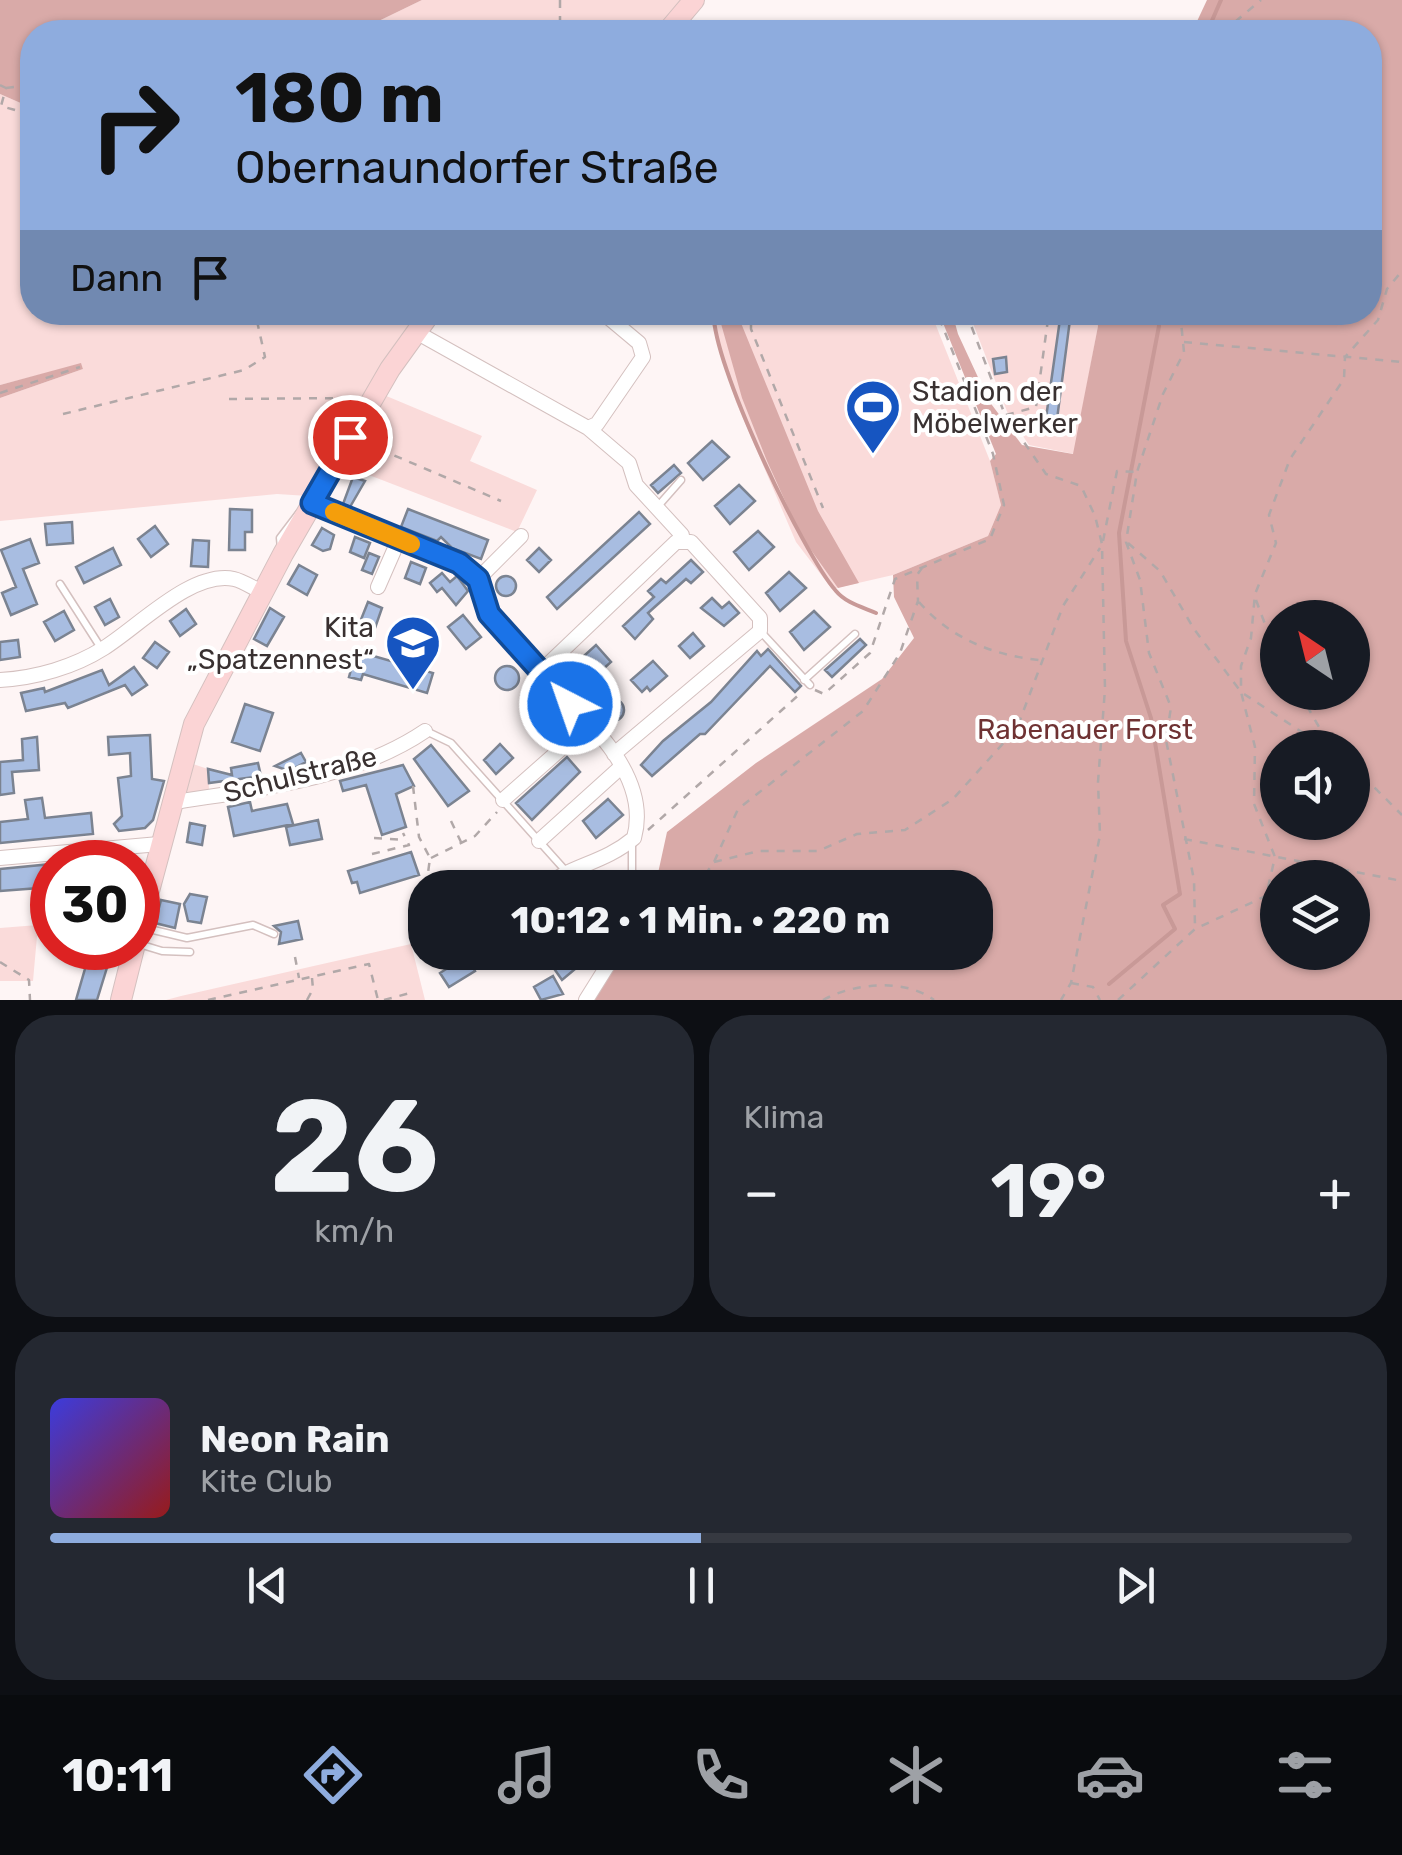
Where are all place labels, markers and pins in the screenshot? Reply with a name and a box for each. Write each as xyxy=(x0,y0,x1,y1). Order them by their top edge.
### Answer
place label: Stadion der Möbelwerker xyxy=(912,375,1078,440)
sports icon: Stadion der Möbelwerker xyxy=(843,377,903,456)
pin xyxy=(308,395,393,480)
place label: Kita „Spatzennest“ xyxy=(187,611,374,676)
school or university icon: Kita „Spatzennest“ xyxy=(383,613,443,692)

